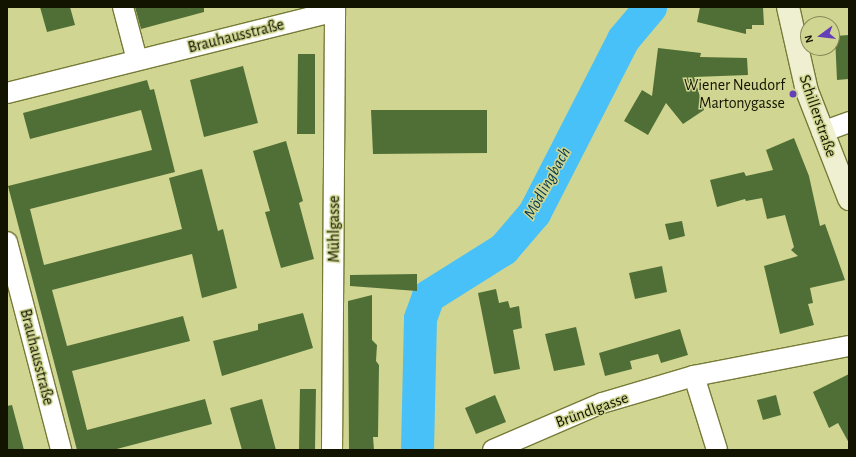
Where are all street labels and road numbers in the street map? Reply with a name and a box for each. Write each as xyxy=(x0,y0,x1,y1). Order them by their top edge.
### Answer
street label: Brauhausstraße xyxy=(186,15,286,57)
street label: Schillerstraße xyxy=(795,72,841,160)
street label: Mühlgasse xyxy=(324,196,344,262)
street label: Brauhausstraße xyxy=(16,307,58,407)
street label: Bründlgasse xyxy=(553,388,631,432)

